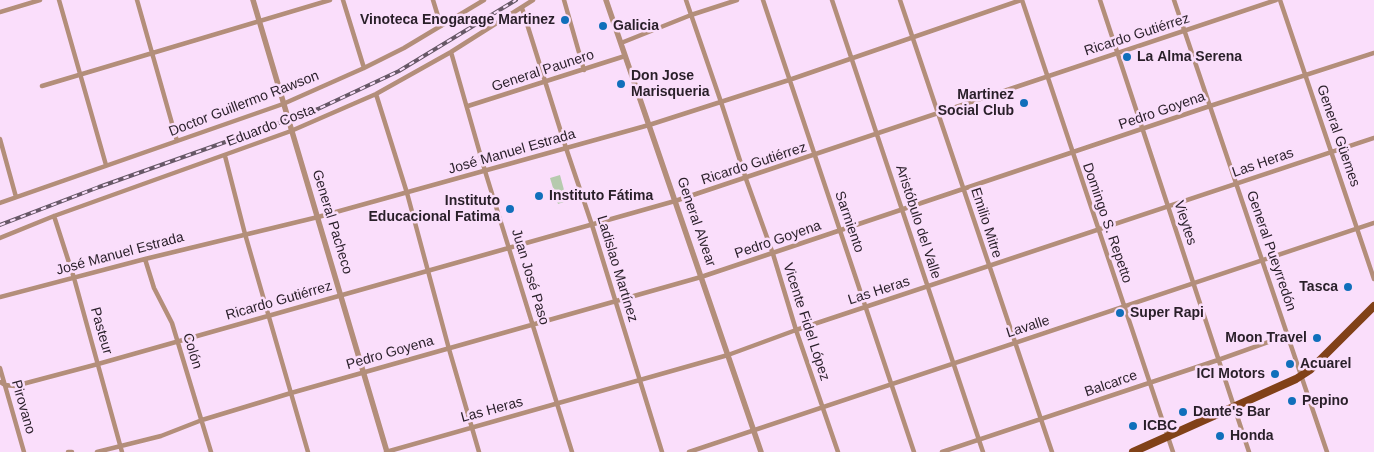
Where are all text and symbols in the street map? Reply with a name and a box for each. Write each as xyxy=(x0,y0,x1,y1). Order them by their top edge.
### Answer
street label: Ricardo Gutiérrez xyxy=(1082,10,1192,60)
place label: Vinoteca Enogarage Martinez xyxy=(360,12,555,28)
marker: Vinoteca Enogarage Martinez xyxy=(559,14,571,26)
place label: Galicia xyxy=(613,18,659,34)
marker: Galicia xyxy=(597,20,609,32)
street label: General Paunero xyxy=(490,47,596,95)
place label: La Alma Serena xyxy=(1137,49,1242,65)
marker: La Alma Serena xyxy=(1121,51,1133,63)
street label: Doctor Guillermo Rawson xyxy=(167,68,321,140)
place label: Don Jose Marisqueria xyxy=(631,68,710,100)
marker: Don Jose Marisqueria xyxy=(615,78,627,90)
street label: General Güemes xyxy=(1313,83,1363,189)
place label: Martinez Social Club xyxy=(938,87,1014,120)
street label: Pedro Goyena xyxy=(1117,88,1207,134)
marker: Martinez Social Club xyxy=(1018,97,1030,109)
street label: Eduardo Costa xyxy=(224,101,318,151)
street label: José Manuel Estrada xyxy=(446,126,578,178)
street label: Ricardo Gutiérrez xyxy=(699,139,809,189)
street label: Las Heras xyxy=(1230,145,1296,181)
street label: Domingo S. Repetto xyxy=(1079,161,1135,285)
street label: Aristóbulo del Valle xyxy=(892,163,944,281)
street label: General Pacheco xyxy=(308,168,356,276)
street label: General Alvear xyxy=(673,175,719,269)
street label: Emilio Mitre xyxy=(967,186,1005,260)
place label: Instituto Fátima xyxy=(549,188,653,204)
street label: Sarmiento xyxy=(831,189,867,255)
street label: General Pueyrredón xyxy=(1243,189,1299,313)
marker: Instituto Fátima xyxy=(533,190,545,202)
place label: Instituto Educacional Fatima xyxy=(369,193,500,226)
street label: Vieytes xyxy=(1170,199,1200,247)
marker: Instituto Educacional Fatima xyxy=(504,203,516,215)
street label: Ladislao Martínez xyxy=(593,214,641,324)
street label: Pedro Goyena xyxy=(733,217,823,263)
street label: Juan José Paso xyxy=(507,227,553,327)
street label: José Manuel Estrada xyxy=(54,229,186,279)
street label: Vicente Fidel López xyxy=(779,261,833,383)
street label: Las Heras xyxy=(846,273,912,309)
street label: Ricardo Gutiérrez xyxy=(224,278,334,324)
place label: Tasca xyxy=(1299,279,1338,295)
marker: Tasca xyxy=(1342,281,1354,293)
street label: Pasteur xyxy=(86,305,116,357)
place label: Super Rapi xyxy=(1130,305,1204,321)
marker: Super Rapi xyxy=(1114,307,1126,319)
street label: Lavalle xyxy=(1004,312,1052,342)
place label: Moon Travel xyxy=(1225,330,1307,346)
street label: Colón xyxy=(179,331,205,371)
street label: Pedro Goyena xyxy=(344,332,436,374)
marker: Moon Travel xyxy=(1311,332,1323,344)
place label: Acuarel xyxy=(1300,356,1351,372)
marker: Acuarel xyxy=(1284,358,1296,370)
place label: ICI Motors xyxy=(1197,366,1265,382)
street label: Balcarce xyxy=(1083,367,1139,401)
marker: ICI Motors xyxy=(1269,368,1281,380)
street label: Pirovano xyxy=(7,378,39,436)
place label: Pepino xyxy=(1302,393,1349,409)
street label: Las Heras xyxy=(459,394,525,426)
marker: Pepino xyxy=(1286,395,1298,407)
place label: Dante's Bar xyxy=(1193,404,1270,420)
marker: Dante's Bar xyxy=(1177,406,1189,418)
place label: ICBC xyxy=(1143,418,1177,434)
marker: ICBC xyxy=(1127,420,1139,432)
place label: Honda xyxy=(1230,428,1274,444)
marker: Honda xyxy=(1214,430,1226,442)

